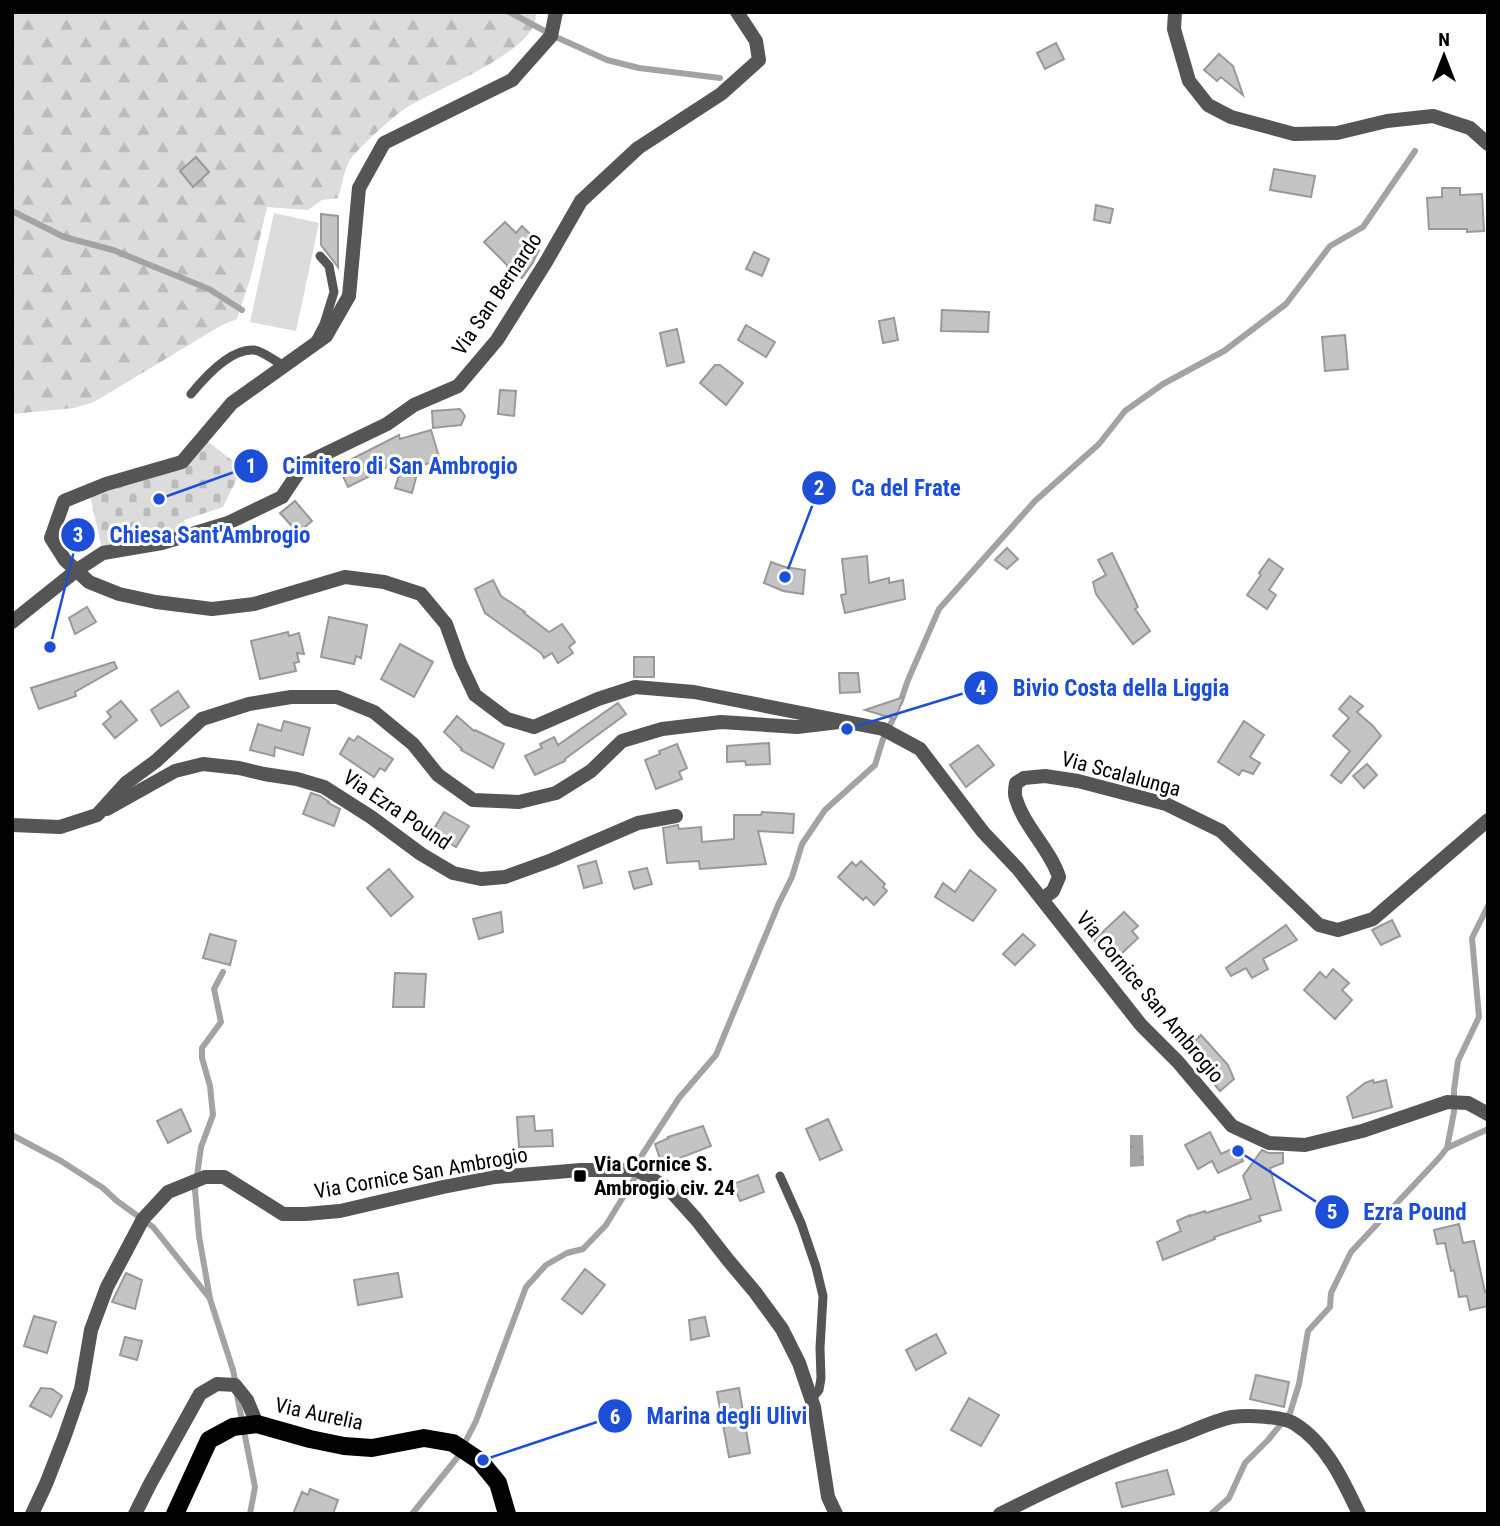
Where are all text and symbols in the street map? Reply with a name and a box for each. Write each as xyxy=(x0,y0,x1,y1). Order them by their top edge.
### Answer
north arrow xyxy=(1409,21,1479,91)
text: N xyxy=(1438,28,1450,51)
street label: Via San Bernardo xyxy=(447,228,547,360)
callout: Cimitero di San Ambrogio xyxy=(234,444,532,488)
text: Cimitero di San Ambrogio xyxy=(282,453,518,480)
text: 1 xyxy=(246,454,256,478)
callout: Ca del Frate xyxy=(802,466,974,510)
text: Ca del Frate xyxy=(851,475,961,502)
text: 2 xyxy=(814,476,824,500)
callout: Chiesa Sant'Ambrogio xyxy=(61,513,324,557)
text: Chiesa Sant'Ambrogio xyxy=(110,522,310,549)
text: 3 xyxy=(73,523,83,547)
callout: Bivio Costa della Liggia xyxy=(964,666,1243,710)
text: Bivio Costa della Liggia xyxy=(1013,675,1229,702)
text: 4 xyxy=(976,676,986,700)
street label: Via Scalalunga xyxy=(1059,747,1183,801)
street label: Via Ezra Pound xyxy=(339,765,455,855)
street label: Via Cornice San Ambrogio xyxy=(1071,906,1229,1088)
street label: Via Cornice San Ambrogio xyxy=(312,1142,530,1204)
place label: Via Cornice S. Ambrogio civ. 24 xyxy=(594,1152,735,1200)
marker: Via Cornice S. Ambrogio civ. 24 xyxy=(572,1168,588,1184)
callout: Ezra Pound xyxy=(1315,1190,1481,1234)
text: Ezra Pound xyxy=(1363,1199,1467,1226)
text: 5 xyxy=(1327,1200,1337,1224)
street label: Via Aurelia xyxy=(273,1393,365,1435)
callout: Marina degli Ulivi xyxy=(598,1394,822,1438)
text: Marina degli Ulivi xyxy=(647,1403,807,1430)
text: 6 xyxy=(610,1405,620,1429)

